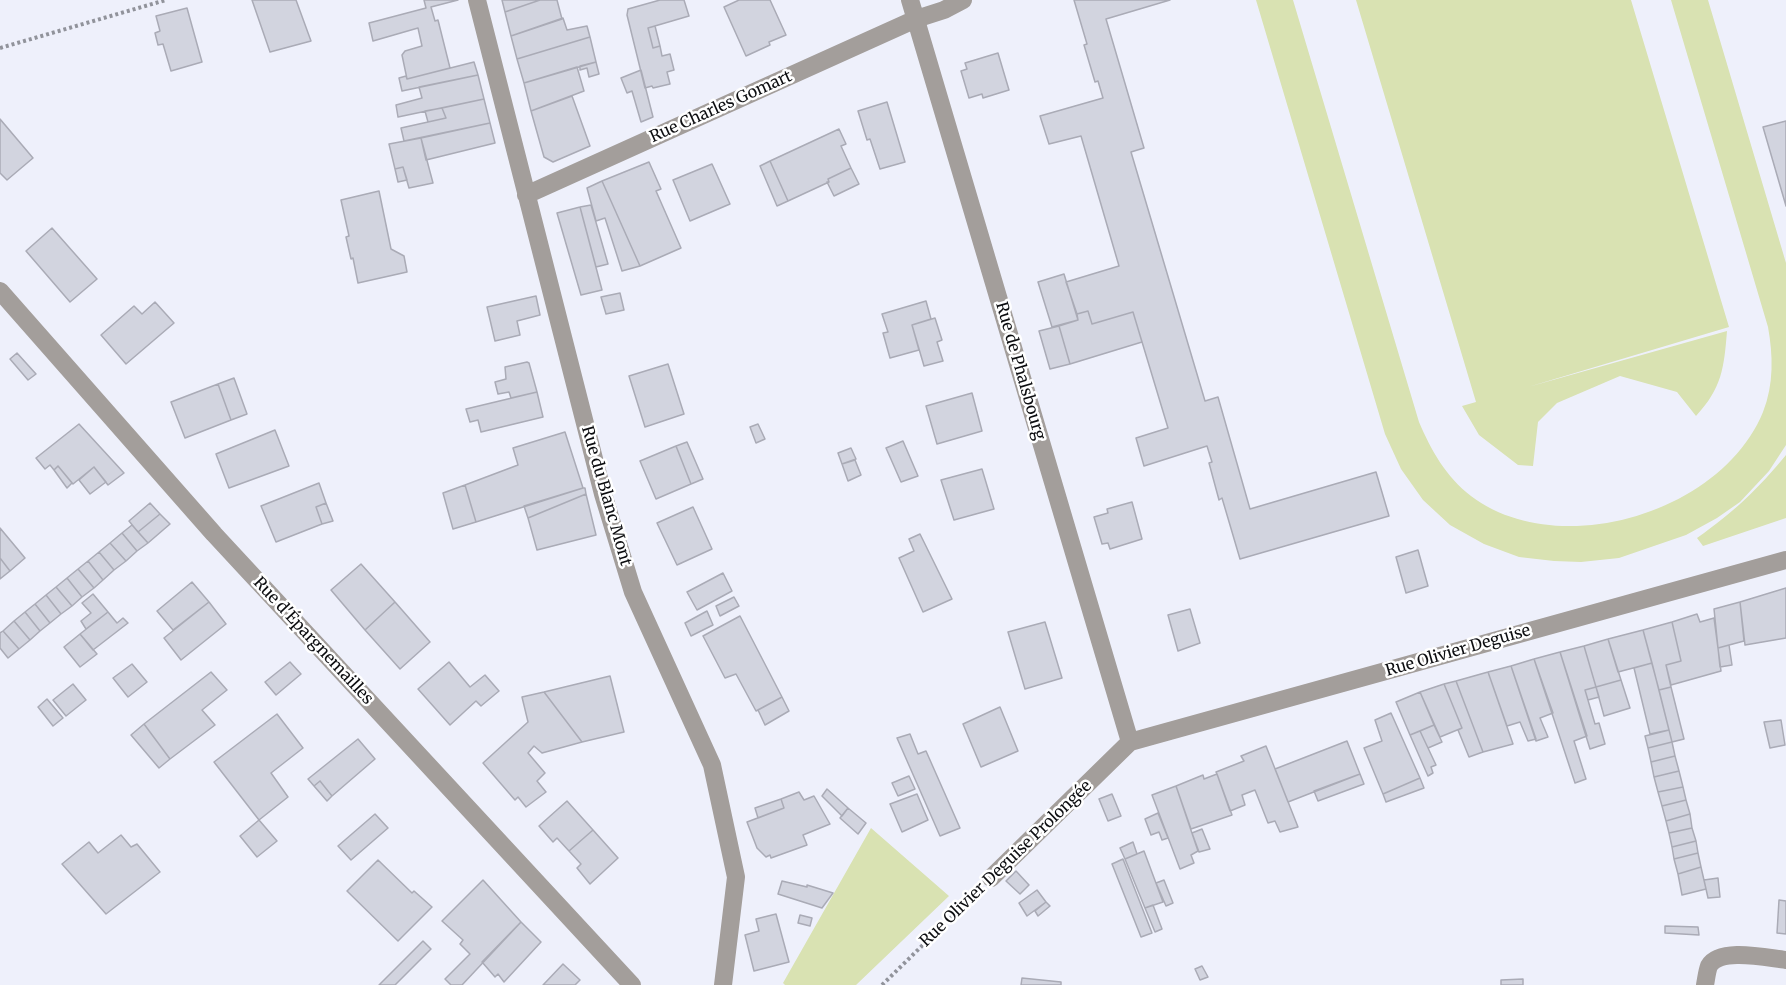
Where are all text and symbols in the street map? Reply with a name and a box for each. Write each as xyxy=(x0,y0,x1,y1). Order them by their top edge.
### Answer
street label: Rue Charles Gomart xyxy=(647,67,795,147)
street label: Rue de Phalsbourg xyxy=(991,300,1049,442)
street label: Rue du Blanc Mont xyxy=(577,424,635,568)
street label: Rue d'Épargnemailles xyxy=(249,573,377,709)
street label: Rue Olivier Deguise xyxy=(1383,621,1533,681)
street label: Rue Olivier Deguise Prolongée xyxy=(916,777,1096,951)

